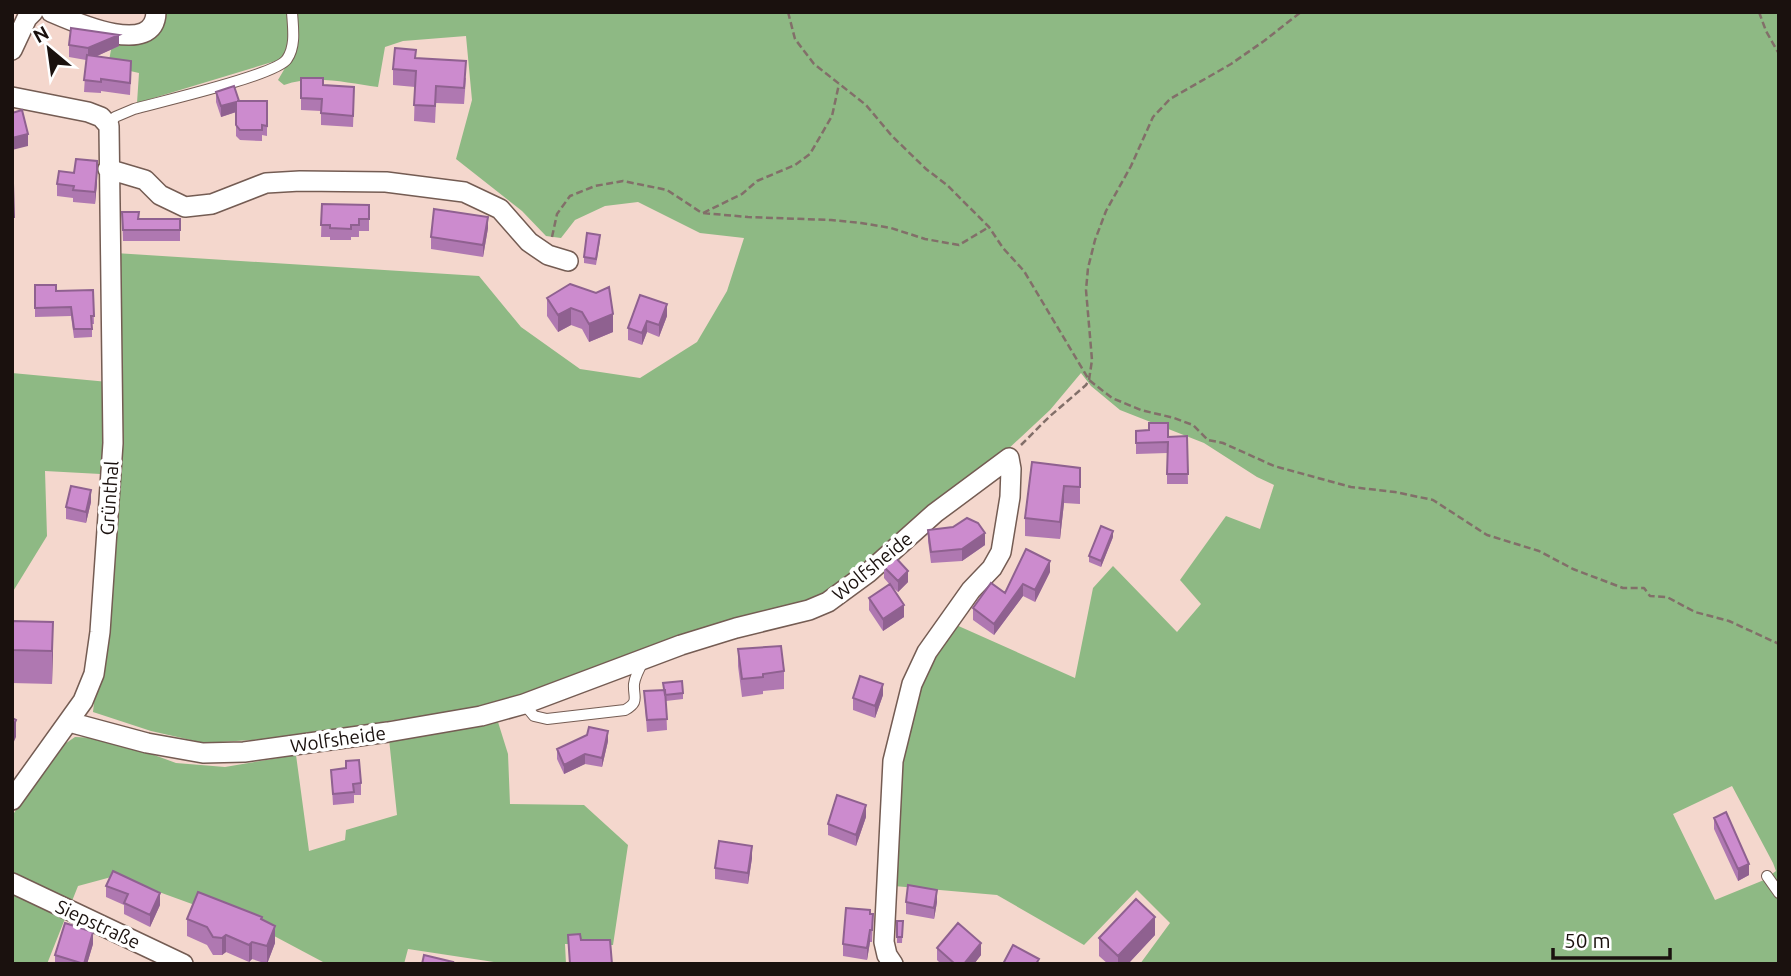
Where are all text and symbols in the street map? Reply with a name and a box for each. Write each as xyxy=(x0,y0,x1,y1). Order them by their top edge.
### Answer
north arrow xyxy=(14,14,84,84)
text: N xyxy=(29,21,52,47)
street label: Grünthal xyxy=(95,460,123,536)
street label: Wolfsheide xyxy=(828,527,916,605)
street label: Wolfsheide xyxy=(289,721,387,757)
street label: Siepstraße xyxy=(52,895,144,953)
scale bar xyxy=(1553,916,1670,960)
text: 50 m xyxy=(1564,928,1611,952)

